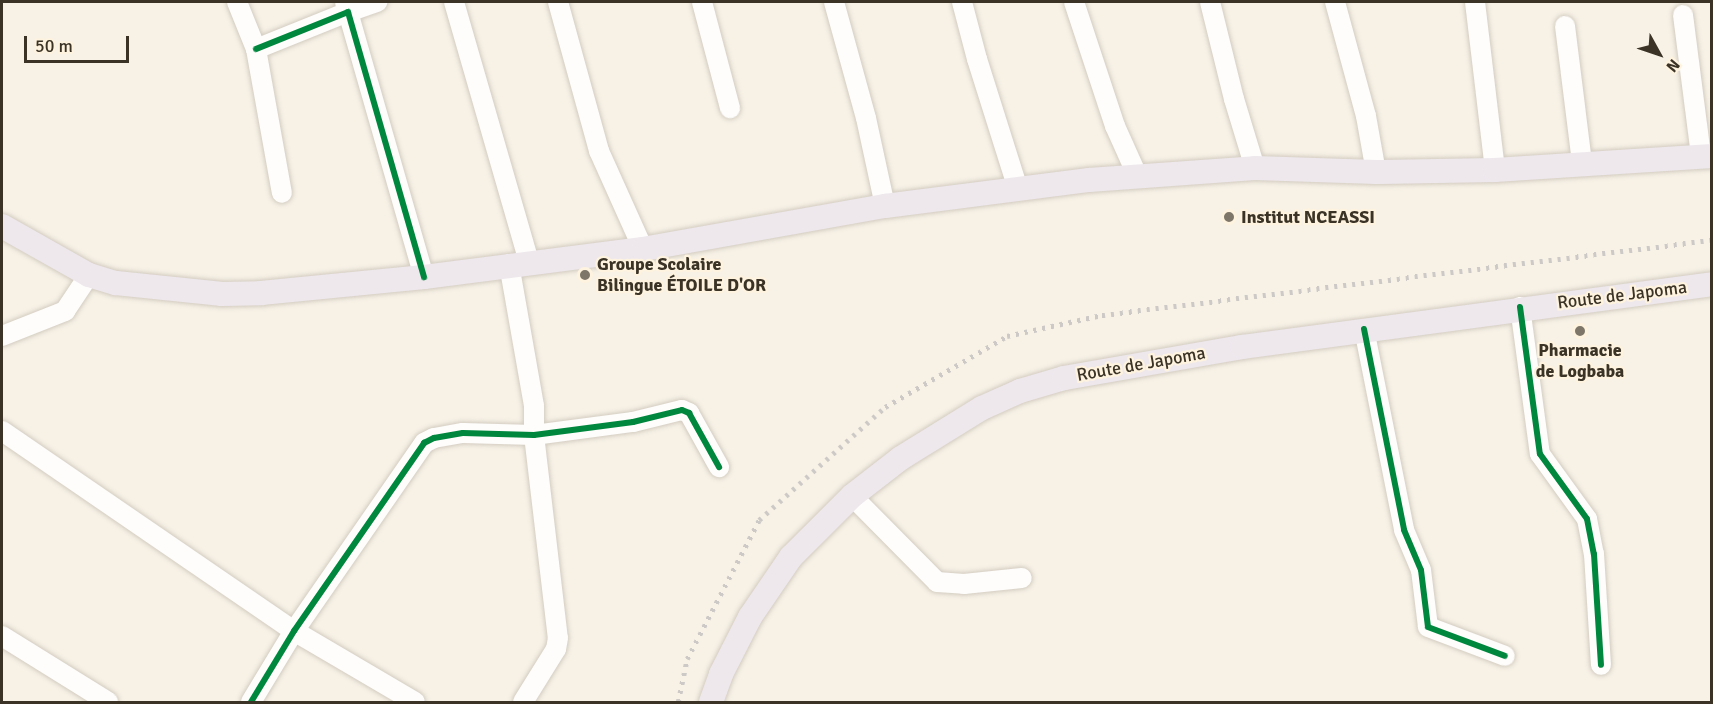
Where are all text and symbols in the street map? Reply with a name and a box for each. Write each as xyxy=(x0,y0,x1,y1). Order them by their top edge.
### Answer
scale bar xyxy=(27,24,132,62)
north arrow xyxy=(1629,24,1689,84)
text: 50 m xyxy=(35,35,73,57)
text: N xyxy=(1662,55,1684,76)
place label: Institut NCEASSI xyxy=(1241,206,1375,228)
marker: Institut NCEASSI xyxy=(1222,210,1236,224)
place label: Groupe Scolaire Bilingue ÉTOILE D'OR xyxy=(597,254,766,296)
marker: Groupe Scolaire Bilingue ÉTOILE D'OR xyxy=(578,268,592,282)
street label: Route de Japoma xyxy=(1556,276,1688,314)
marker: Pharmacie de Logbaba xyxy=(1573,324,1587,338)
place label: Pharmacie de Logbaba xyxy=(1536,340,1624,382)
street label: Route de Japoma xyxy=(1075,342,1207,386)

